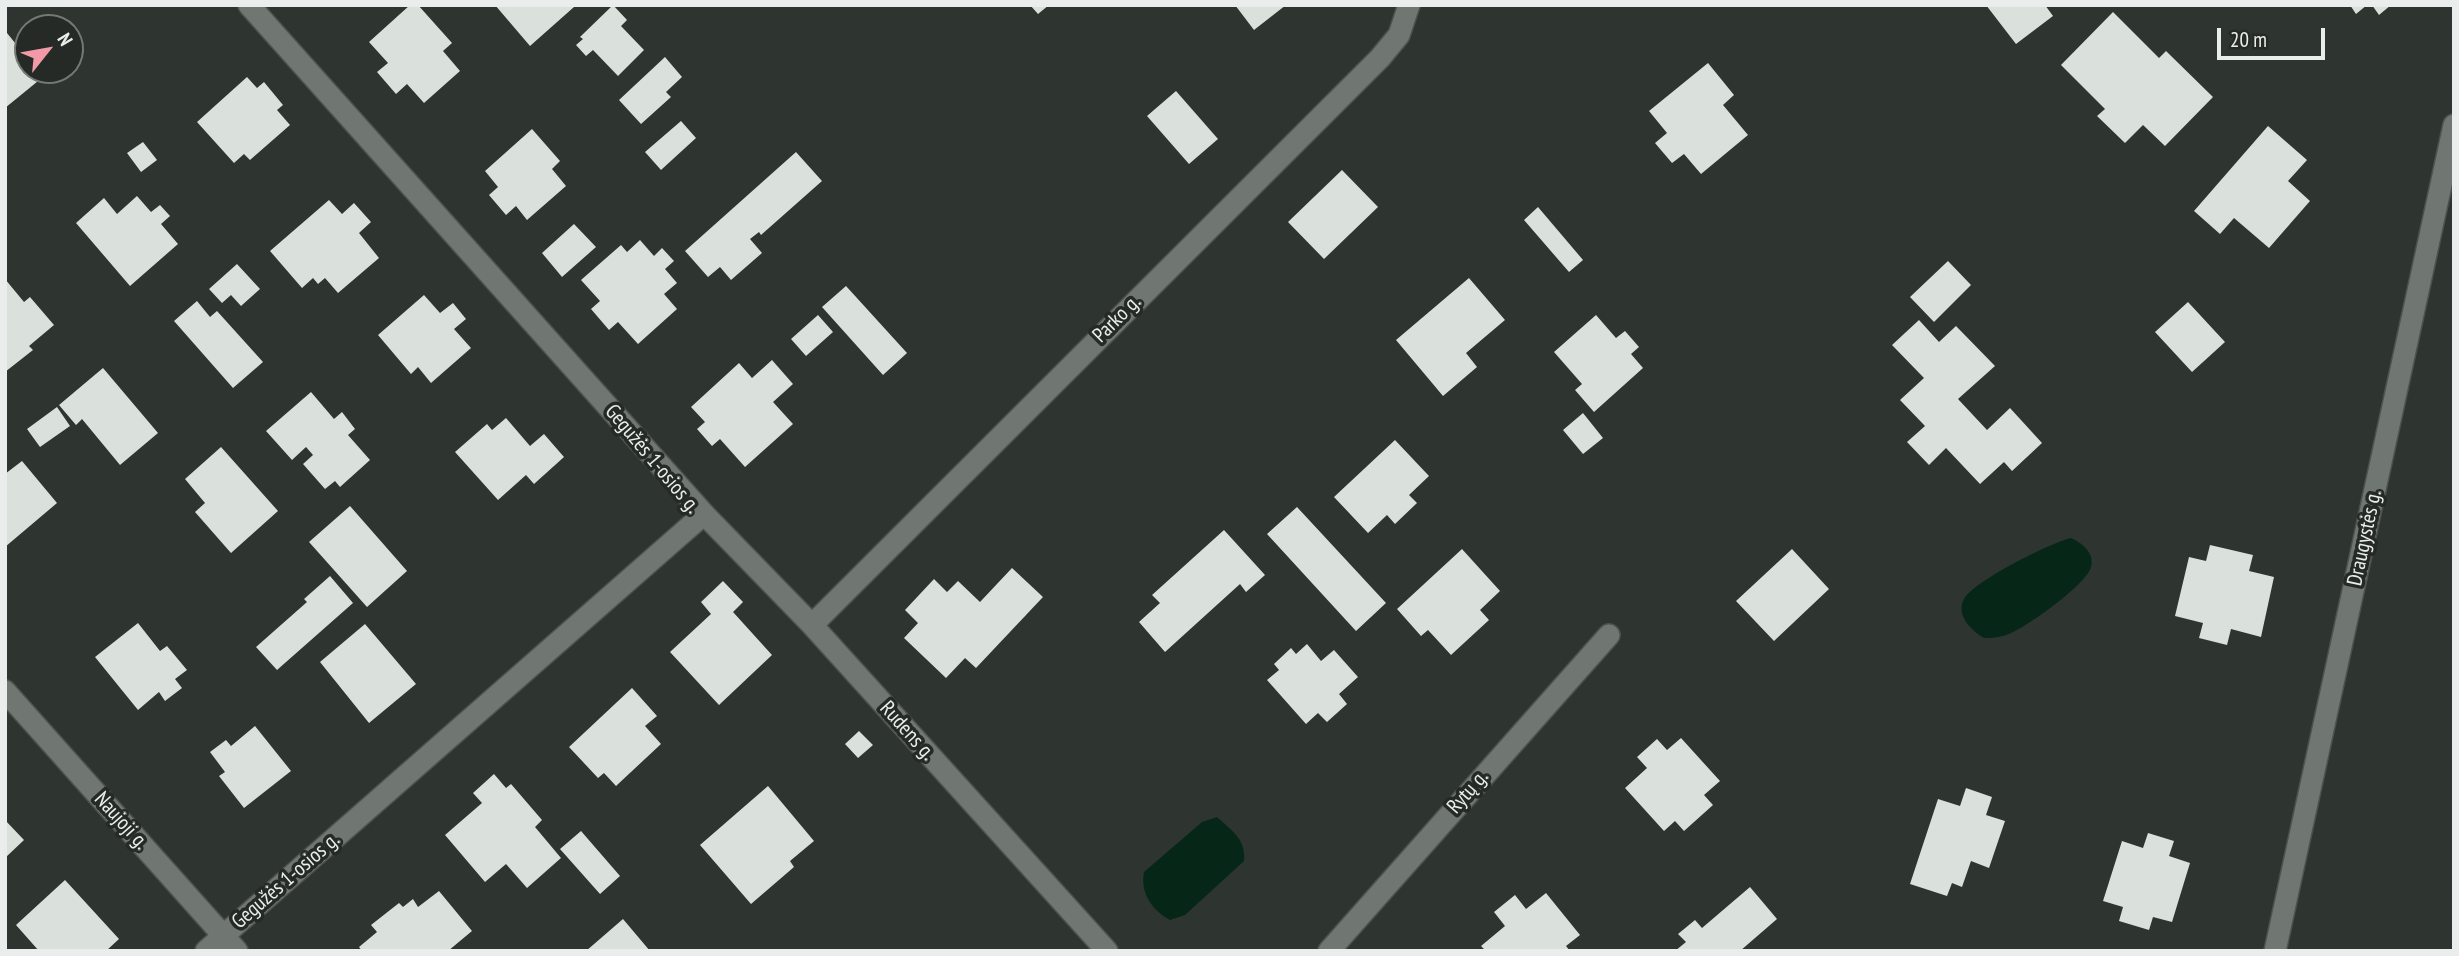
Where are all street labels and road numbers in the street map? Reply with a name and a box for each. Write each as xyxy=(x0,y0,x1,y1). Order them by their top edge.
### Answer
street label: Parko g. xyxy=(1088,290,1146,348)
street label: Gegužės 1-osios g. xyxy=(599,399,705,519)
street label: Draugystės g. xyxy=(2343,488,2387,588)
street label: Rudens g. xyxy=(874,696,940,766)
street label: Rytų g. xyxy=(1442,765,1494,819)
street label: Naujoji g. xyxy=(89,787,153,855)
street label: Gegužės 1-osios g. xyxy=(227,827,345,935)

